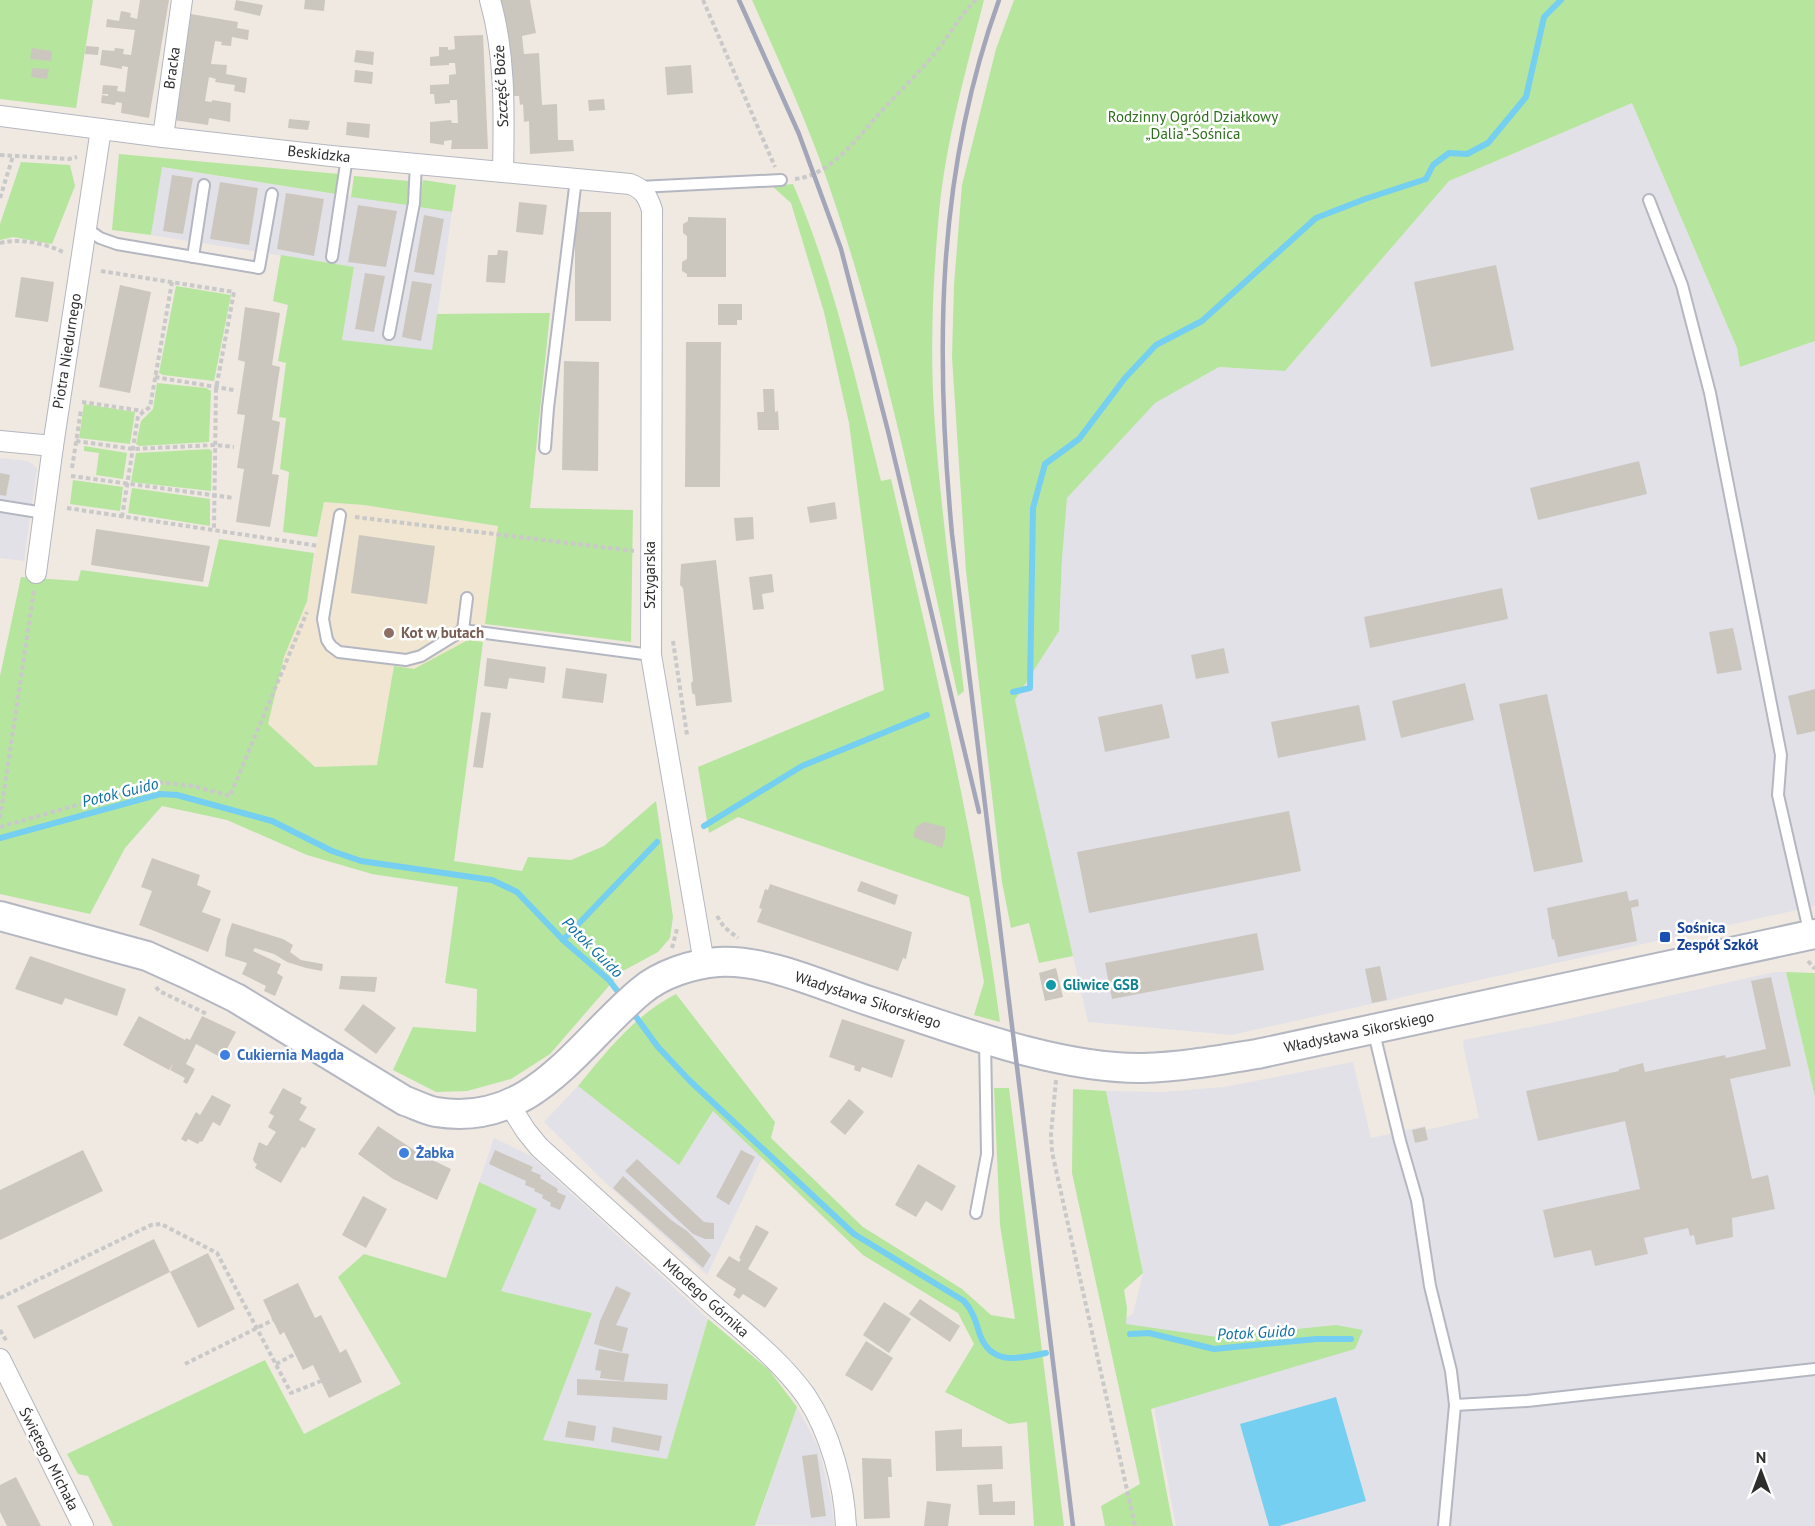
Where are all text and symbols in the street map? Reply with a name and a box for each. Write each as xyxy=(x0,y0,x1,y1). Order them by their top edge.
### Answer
street label: Szczęść Boże xyxy=(489,44,512,128)
street label: Bracka xyxy=(159,45,184,90)
park label: Rodzinny Ogród Działkowy „Dalia”-Sośnica xyxy=(1108,107,1278,143)
street label: Beskidzka xyxy=(287,141,352,166)
street label: Piotra Niedurnego xyxy=(48,292,85,410)
street label: Sztygarska xyxy=(640,541,659,609)
place label: Kot w butach xyxy=(401,623,484,642)
marker: Kot w butach xyxy=(382,626,396,640)
water label: Potok Guido xyxy=(80,773,160,811)
water label: Potok Guido xyxy=(558,912,628,982)
place label: Sośnica Zespół Szkół xyxy=(1677,918,1758,954)
marker: Sośnica Zespół Szkół xyxy=(1658,930,1672,944)
street label: Władysława Sikorskiego xyxy=(792,967,944,1032)
place label: Gliwice GSB xyxy=(1063,975,1139,994)
marker: Gliwice GSB xyxy=(1044,978,1058,992)
street label: Władysława Sikorskiego xyxy=(1282,1006,1436,1057)
place label: Cukiernia Magda xyxy=(237,1045,344,1064)
marker: Cukiernia Magda xyxy=(218,1048,232,1062)
place label: Żabka xyxy=(416,1143,454,1162)
marker: Żabka xyxy=(397,1146,411,1160)
street label: Młodego Górnika xyxy=(659,1254,753,1341)
water label: Potok Guido xyxy=(1216,1320,1296,1344)
street label: Świętego Michała xyxy=(15,1404,84,1514)
north arrow xyxy=(1731,1442,1791,1502)
text: N xyxy=(1756,1447,1766,1467)

